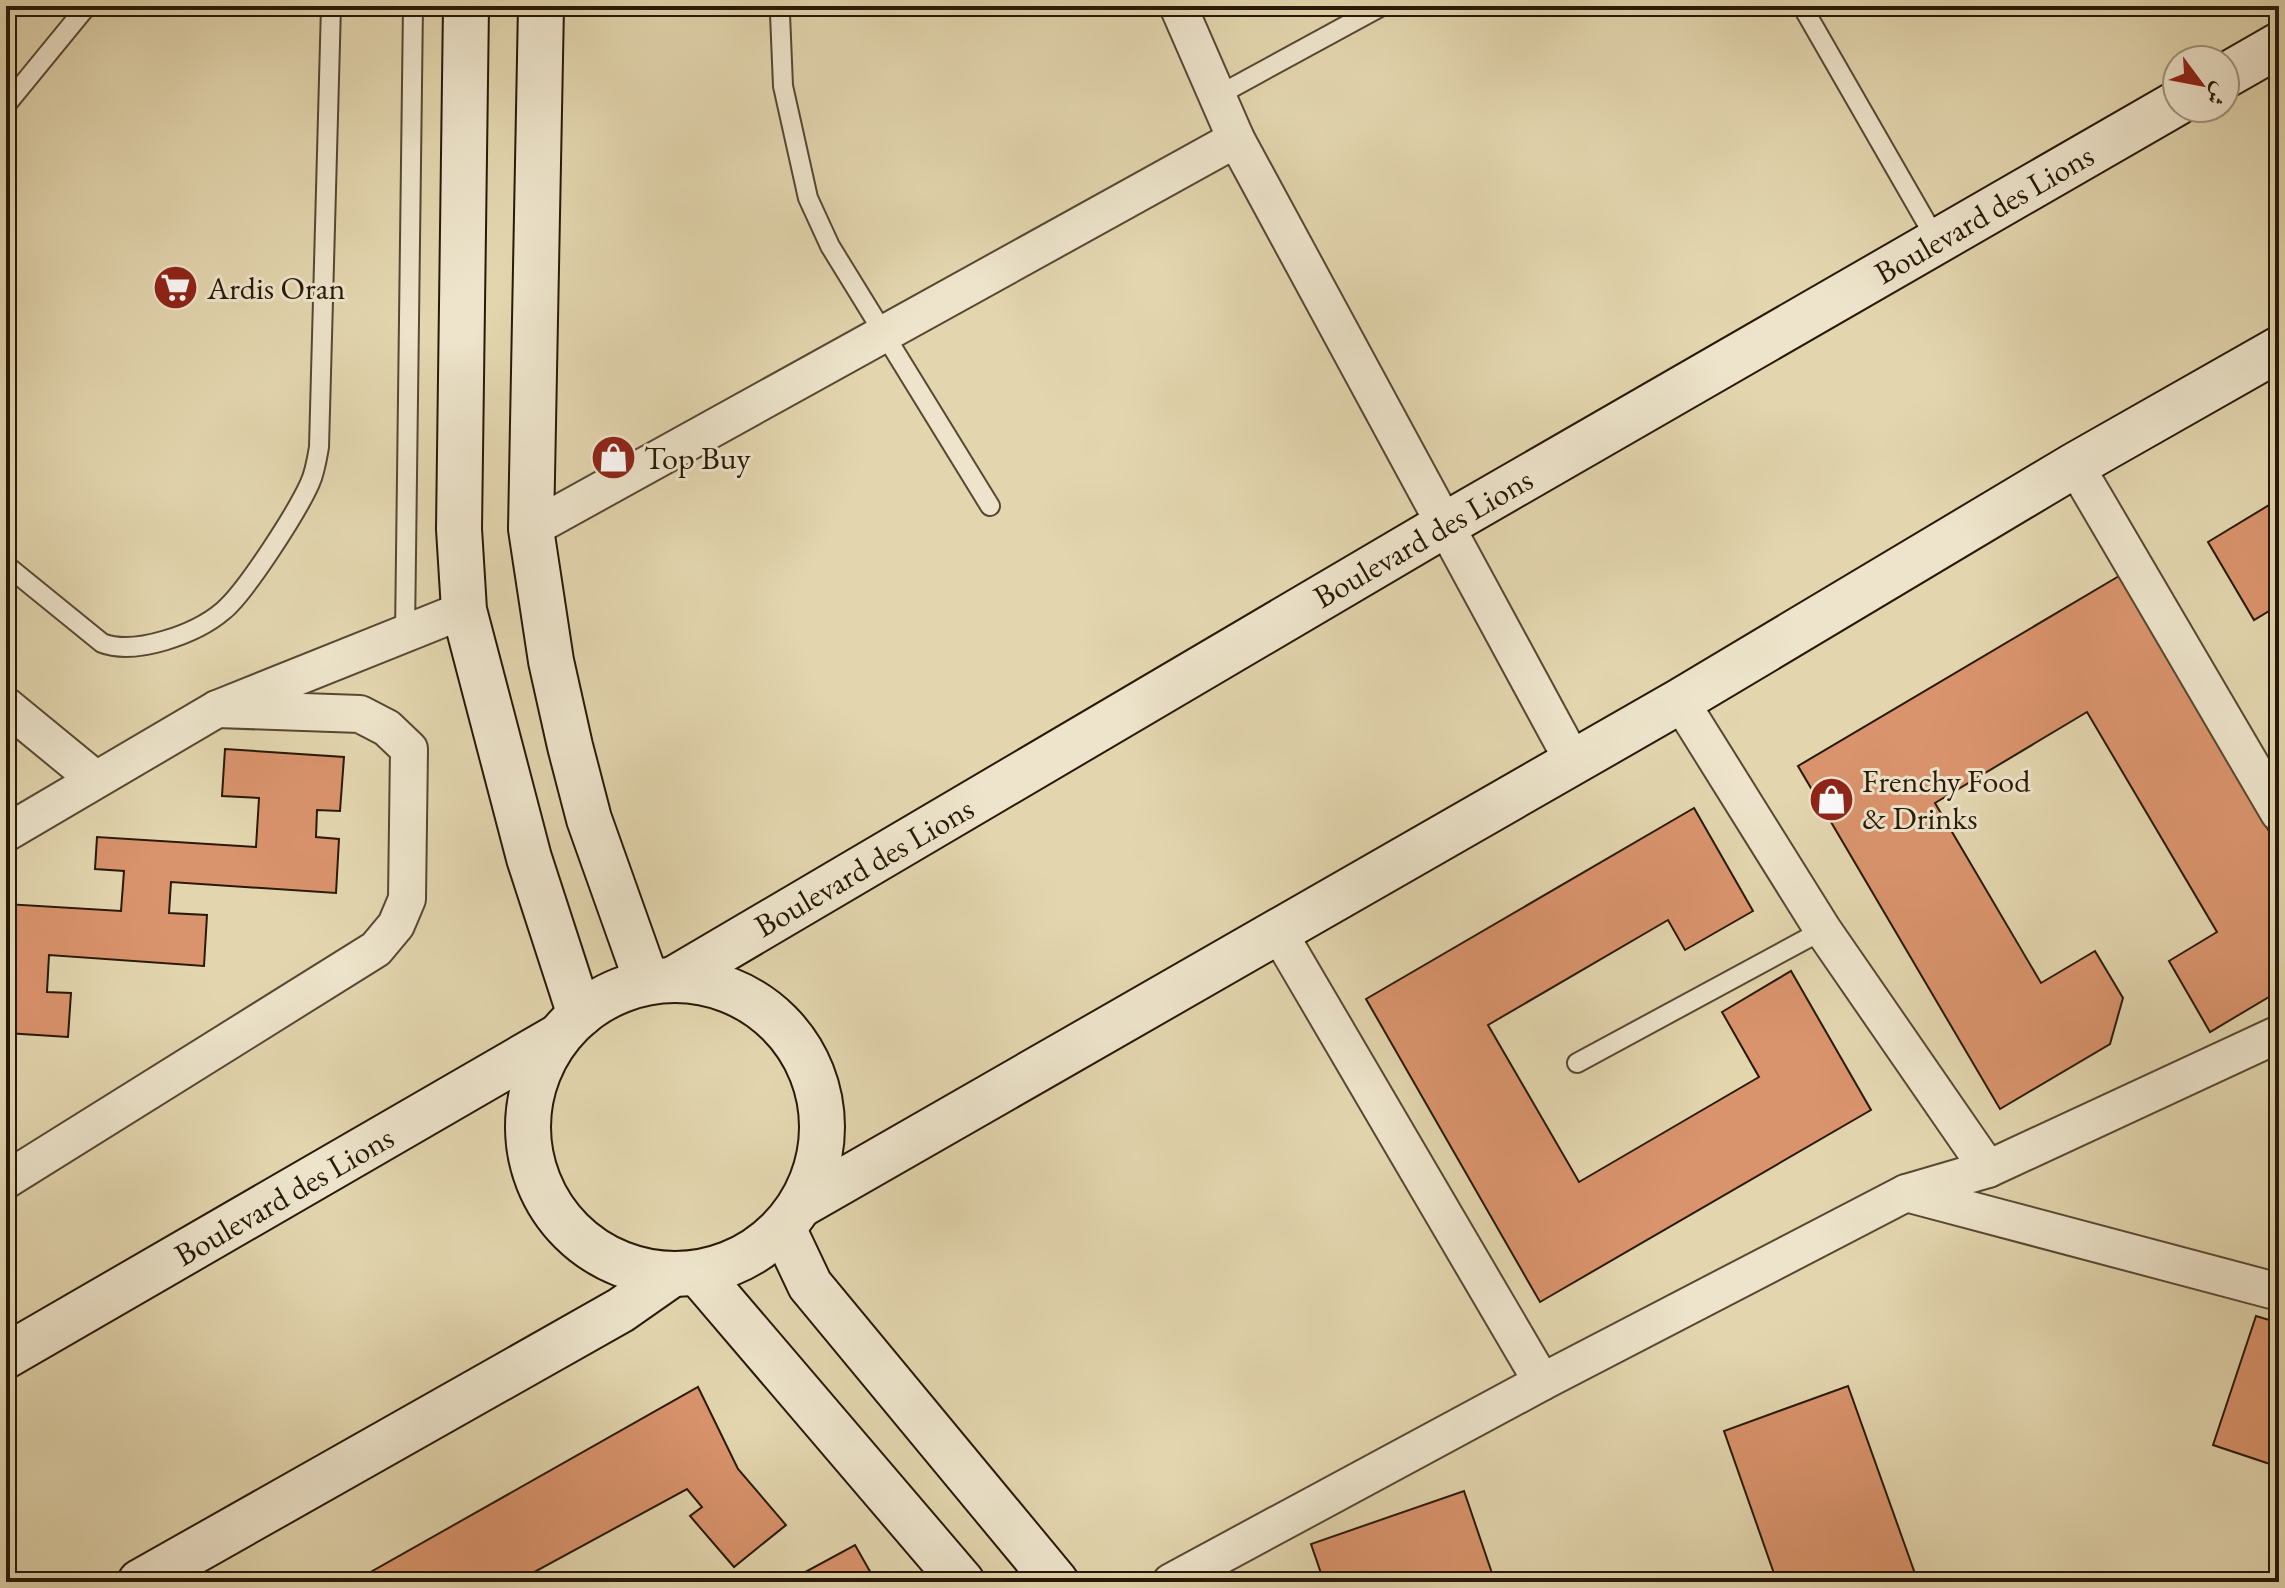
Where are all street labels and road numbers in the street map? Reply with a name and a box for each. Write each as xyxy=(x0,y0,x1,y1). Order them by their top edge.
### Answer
street label: Boulevard des Lions xyxy=(1867,134,2101,294)
street label: Boulevard des Lions xyxy=(1306,458,1540,618)
street label: Boulevard des Lions xyxy=(747,787,981,947)
street label: Boulevard des Lions xyxy=(167,1116,401,1276)

